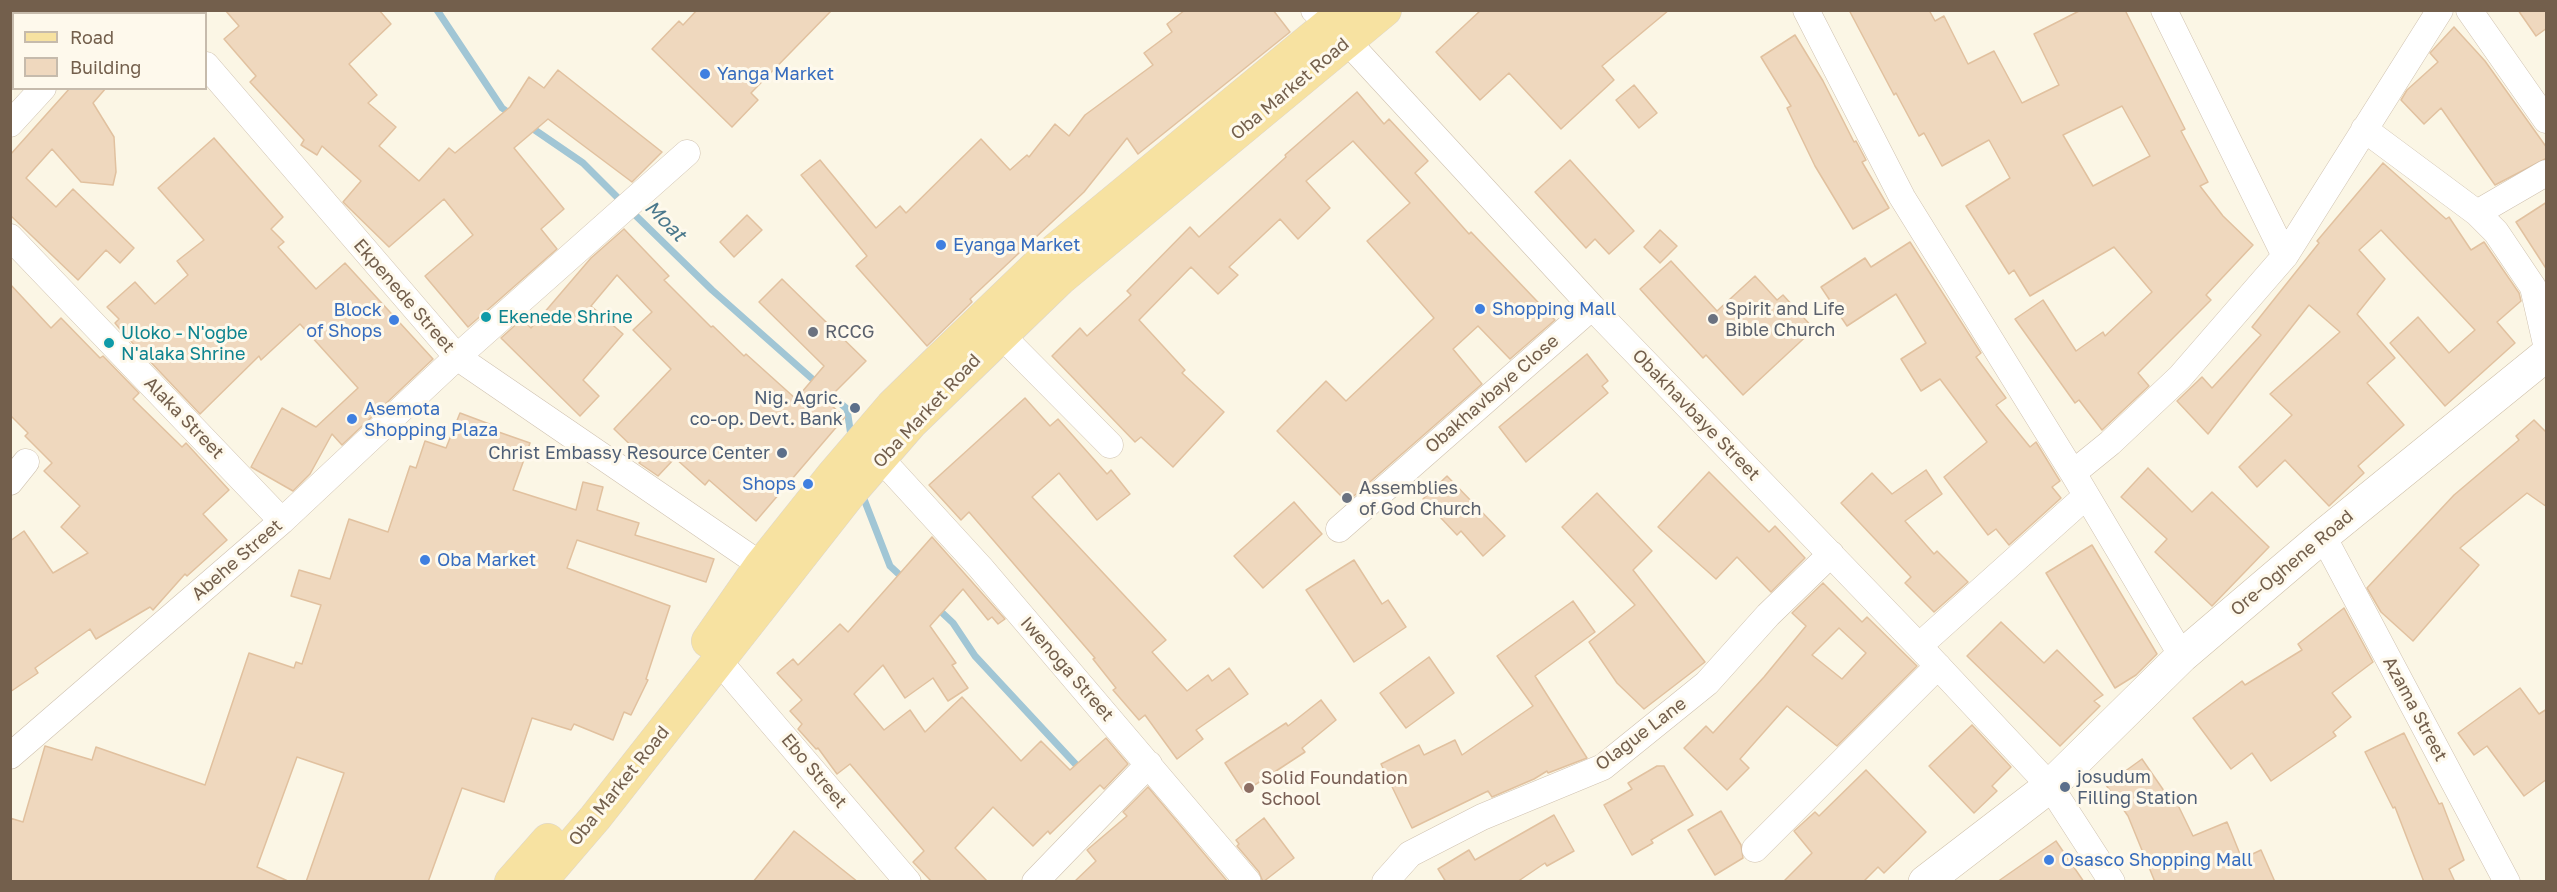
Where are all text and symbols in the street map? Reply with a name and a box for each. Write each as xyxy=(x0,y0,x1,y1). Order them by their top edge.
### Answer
legend xyxy=(12,12,207,90)
text: Road xyxy=(70,26,114,48)
street label: Oba Market Road xyxy=(1226,33,1354,145)
text: Building xyxy=(70,56,141,78)
place label: Yanga Market xyxy=(717,63,834,85)
marker: Yanga Market xyxy=(698,67,712,81)
water label: Moat xyxy=(639,195,691,247)
place label: Eyanga Market xyxy=(953,234,1080,256)
street label: Ekpenede Street xyxy=(349,235,459,357)
marker: Eyanga Market xyxy=(934,238,948,252)
place label: Shopping Mall xyxy=(1492,298,1616,320)
place label: Spirit and Life Bible Church xyxy=(1725,298,1845,340)
place label: Block of Shops xyxy=(306,299,382,342)
marker: Shopping Mall xyxy=(1473,302,1487,316)
place label: Ekenede Shrine xyxy=(498,306,633,328)
marker: Ekenede Shrine xyxy=(479,310,493,324)
marker: Spirit and Life Bible Church xyxy=(1706,312,1720,326)
marker: Block of Shops xyxy=(387,313,401,327)
place label: RCCG xyxy=(825,321,874,343)
place label: Uloko - N'ogbe N'alaka Shrine xyxy=(121,322,248,364)
marker: RCCG xyxy=(806,325,820,339)
street label: Obakhavbaye Close xyxy=(1421,330,1563,458)
marker: Uloko - N'ogbe N'alaka Shrine xyxy=(102,336,116,350)
street label: Obakhavbaye Street xyxy=(1628,345,1764,485)
street label: Oba Market Road xyxy=(869,350,985,472)
street label: Alaka Street xyxy=(140,373,228,463)
place label: Nig. Agric. co-op. Devt. Bank xyxy=(690,387,843,430)
place label: Asemota Shopping Plaza xyxy=(364,398,498,440)
marker: Nig. Agric. co-op. Devt. Bank xyxy=(848,401,862,415)
marker: Asemota Shopping Plaza xyxy=(345,412,359,426)
place label: Christ Embassy Resource Center xyxy=(488,442,770,464)
marker: Christ Embassy Resource Center xyxy=(775,446,789,460)
place label: Shops xyxy=(742,473,796,495)
marker: Shops xyxy=(801,477,815,491)
place label: Assemblies of God Church xyxy=(1359,477,1482,520)
marker: Assemblies of God Church xyxy=(1340,491,1354,505)
street label: Ore-Oghene Road xyxy=(2226,505,2358,621)
street label: Abehe Street xyxy=(187,515,287,605)
place label: Oba Market xyxy=(437,549,536,571)
marker: Oba Market xyxy=(418,553,432,567)
street label: Iwenoga Street xyxy=(1016,612,1118,726)
street label: Azama Street xyxy=(2378,653,2452,765)
street label: Olague Lane xyxy=(1591,693,1691,775)
street label: Oba Market Road xyxy=(564,722,674,850)
street label: Ebo Street xyxy=(777,729,851,813)
place label: josudum Filling Station xyxy=(2077,766,2198,808)
place label: Solid Foundation School xyxy=(1261,767,1408,810)
marker: josudum Filling Station xyxy=(2058,780,2072,794)
marker: Solid Foundation School xyxy=(1242,781,1256,795)
place label: Osasco Shopping Mall xyxy=(2061,849,2253,871)
marker: Osasco Shopping Mall xyxy=(2042,853,2056,867)

